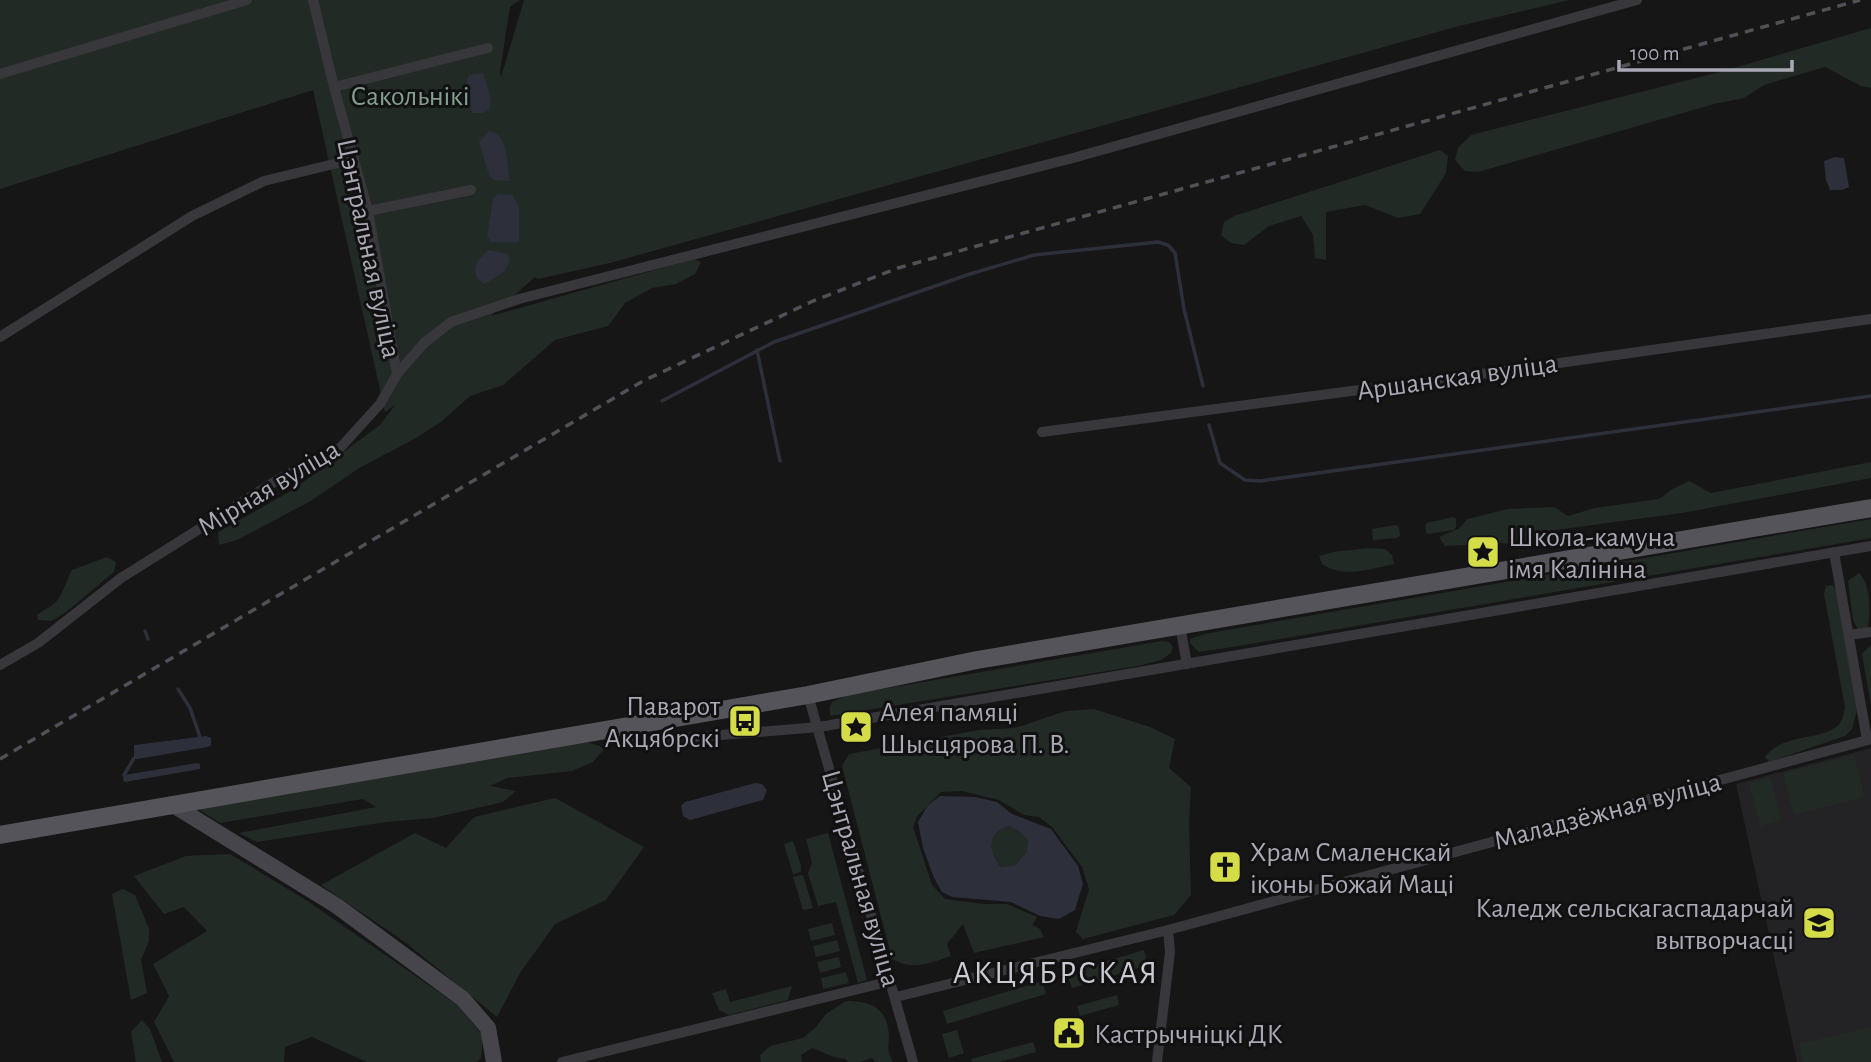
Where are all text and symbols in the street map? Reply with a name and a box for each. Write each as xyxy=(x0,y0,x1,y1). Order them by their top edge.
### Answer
scale bar xyxy=(1619,28,1792,72)
text: 100 m xyxy=(1630,43,1680,64)
park label: Сакольнікі xyxy=(350,83,470,111)
street label: Цэнтральная вуліца xyxy=(331,136,405,361)
street label: Аршанская вуліца xyxy=(1355,350,1560,406)
street label: Мірная вуліца xyxy=(193,435,345,542)
place label: Школа-камуна імя Калініна xyxy=(1508,524,1676,584)
place icon: Школа-камуна імя Калініна xyxy=(1464,533,1502,571)
place label: Паварот Акцябрскі xyxy=(604,693,721,753)
place label: Алея памяці Шысцярова П. В. xyxy=(880,699,1070,759)
bus stop icon: Паварот Акцябрскі xyxy=(726,702,764,740)
place icon: Алея памяці Шысцярова П. В. xyxy=(837,708,875,746)
street label: Цэнтральная вуліца xyxy=(816,767,904,990)
street label: Маладзёжная вуліца xyxy=(1491,768,1724,856)
place label: Храм Смаленскай іконы Божай Маці xyxy=(1250,839,1454,899)
church icon: Храм Смаленскай іконы Божай Маці xyxy=(1206,848,1244,886)
place label: Каледж сельскагаспадарчай вытворчасці xyxy=(1475,895,1794,955)
school or university icon: Каледж сельскагаспадарчай вытворчасці xyxy=(1800,904,1838,942)
district label: АКЦЯБРСКАЯ xyxy=(953,957,1159,989)
public building icon: Кастрычніцкі ДК xyxy=(1050,1014,1088,1052)
place label: Кастрычніцкі ДК xyxy=(1094,1021,1283,1049)

